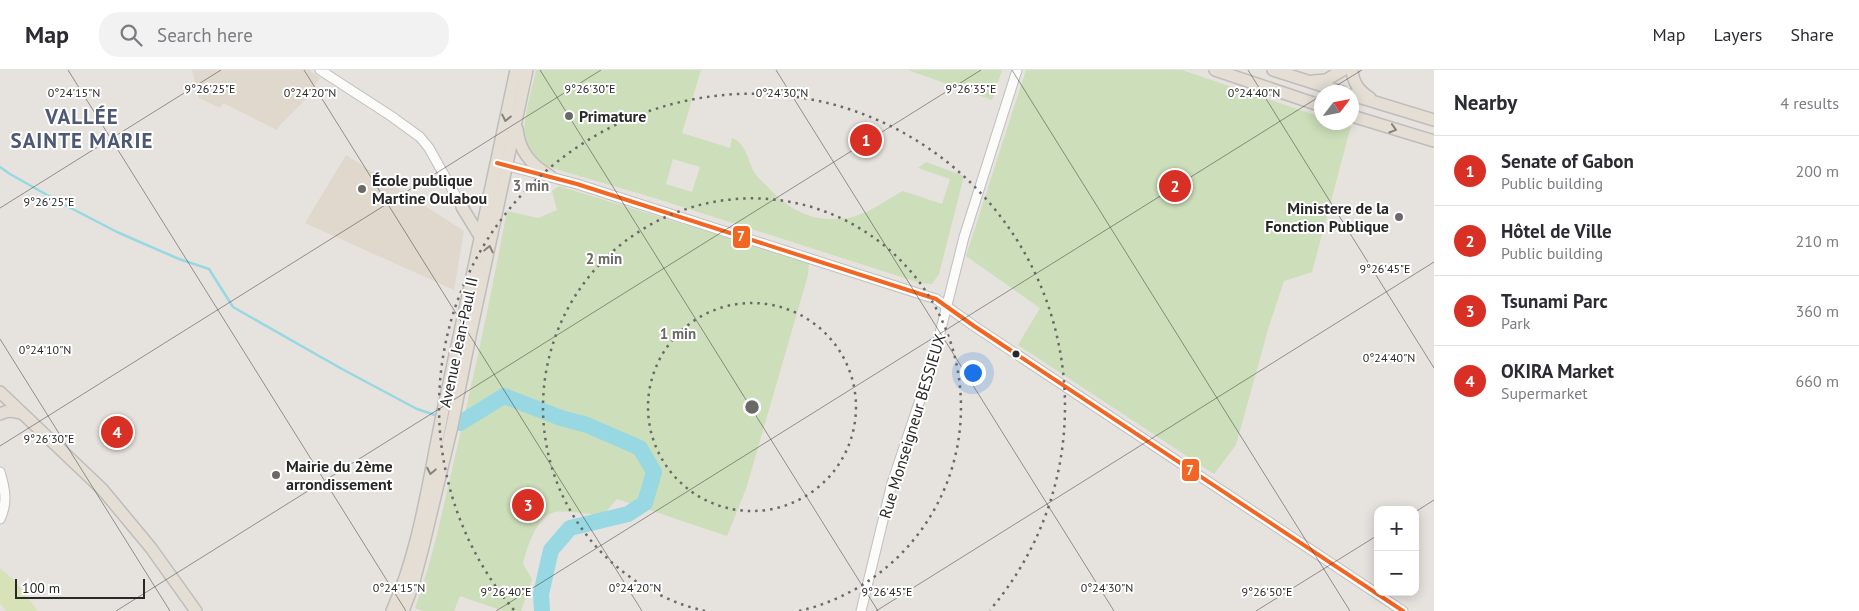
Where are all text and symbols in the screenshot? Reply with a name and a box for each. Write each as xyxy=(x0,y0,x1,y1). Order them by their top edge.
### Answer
search box xyxy=(99,12,449,57)
text: Map xyxy=(25,19,69,50)
icon: search xyxy=(117,21,145,49)
text: Search here xyxy=(157,23,253,47)
text: Map xyxy=(1653,23,1685,46)
text: Layers xyxy=(1713,23,1762,46)
text: Share xyxy=(1790,23,1834,46)
text: 9°26'25"E xyxy=(185,81,235,96)
text: 9°26'30"E xyxy=(565,81,615,96)
text: 9°26'35"E xyxy=(946,81,996,96)
text: 0°24'15"N xyxy=(48,85,100,100)
text: 0°24'20"N xyxy=(284,85,336,100)
text: 0°24'30"N xyxy=(756,85,808,100)
text: 0°24'40"N xyxy=(1228,85,1280,100)
north arrow xyxy=(1314,85,1359,130)
text: Nearby xyxy=(1454,89,1517,116)
text: 4 results xyxy=(1780,93,1839,113)
district label: VALLÉE SAINTE MARIE xyxy=(11,103,153,154)
place label: Primature xyxy=(579,106,646,126)
marker: Primature xyxy=(563,110,575,122)
one-way arrow xyxy=(501,113,512,122)
pin: 1 xyxy=(850,121,882,159)
one-way arrow xyxy=(1388,124,1396,134)
text: Senate of Gabon xyxy=(1501,149,1634,173)
text: 1 xyxy=(1465,161,1475,181)
text: 200 m xyxy=(1796,161,1839,181)
pin: 2 xyxy=(1159,167,1191,205)
place label: École publique Martine Oulabou xyxy=(372,170,487,208)
text: Public building xyxy=(1501,173,1603,193)
text: 3 min xyxy=(513,176,549,195)
marker: École publique Martine Oulabou xyxy=(356,183,368,195)
text: 9°26'25"E xyxy=(24,194,74,209)
place label: Ministere de la Fonction Publique xyxy=(1265,198,1389,236)
marker: Ministere de la Fonction Publique xyxy=(1393,211,1405,223)
text: Hôtel de Ville xyxy=(1501,219,1612,243)
line badge: 7 xyxy=(732,225,751,249)
text: 7 xyxy=(737,227,745,245)
text: 2 xyxy=(1465,231,1475,251)
text: 210 m xyxy=(1796,231,1839,251)
text: Public building xyxy=(1501,243,1603,263)
one-way arrow xyxy=(483,244,494,253)
text: 2 min xyxy=(586,249,622,268)
text: 9°26'45"E xyxy=(1360,261,1410,276)
street label: Avenue Jean-Paul II xyxy=(434,275,482,409)
text: Tsunami Parc xyxy=(1501,289,1608,313)
text: 3 xyxy=(1465,301,1475,321)
text: 360 m xyxy=(1796,301,1839,321)
text: Park xyxy=(1501,313,1530,333)
text: 1 min xyxy=(660,324,696,343)
street label: Rue Monseigneur BESSIEUX xyxy=(874,331,950,521)
text: 0°24'10"N xyxy=(19,342,71,357)
unlabelled marker xyxy=(1011,349,1021,359)
text: 0°24'40"N xyxy=(1363,350,1415,365)
text: OKIRA Market xyxy=(1501,359,1614,383)
your location xyxy=(960,360,986,386)
text: 4 xyxy=(1465,371,1475,391)
text: 660 m xyxy=(1796,371,1839,391)
text: Supermarket xyxy=(1501,383,1588,403)
centre of rings xyxy=(743,398,761,416)
pin: 4 xyxy=(101,413,133,451)
text: 9°26'30"E xyxy=(24,431,74,446)
place label: Mairie du 2ème arrondissement xyxy=(286,456,393,494)
line badge: 7 xyxy=(1181,458,1200,482)
text: 7 xyxy=(1186,461,1194,479)
one-way arrow xyxy=(426,466,437,475)
marker: Mairie du 2ème arrondissement xyxy=(270,469,282,481)
pin: 3 xyxy=(512,486,544,524)
map controls xyxy=(1374,506,1419,596)
button: + xyxy=(1374,506,1419,551)
button: − xyxy=(1374,551,1419,596)
scale bar xyxy=(15,576,145,599)
text: 100 m xyxy=(22,579,60,597)
text: 0°24'15"N xyxy=(373,580,425,595)
text: 0°24'20"N xyxy=(609,580,661,595)
text: 0°24'30"N xyxy=(1081,580,1133,595)
text: 9°26'40"E xyxy=(481,584,531,599)
text: 9°26'45"E xyxy=(862,584,912,599)
text: 9°26'50"E xyxy=(1242,584,1292,599)

